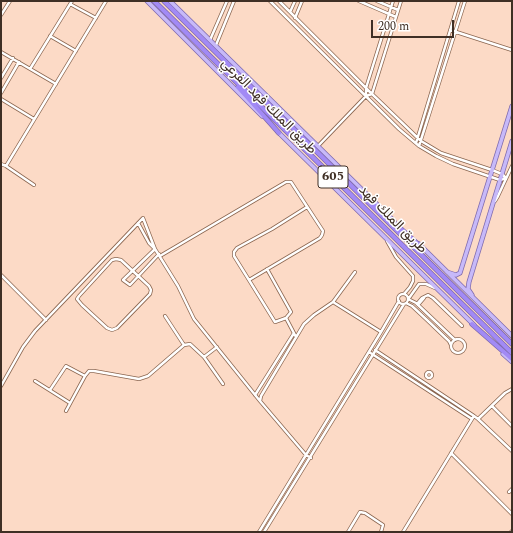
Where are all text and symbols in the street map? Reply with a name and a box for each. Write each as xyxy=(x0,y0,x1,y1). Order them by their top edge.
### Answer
scale bar xyxy=(373,12,456,38)
text: 200 m xyxy=(378,17,409,36)
street label: طريق الملك فهد الفرعي xyxy=(217,56,319,158)
road number: 605 xyxy=(318,166,348,188)
street label: طريق الملك فهد xyxy=(354,182,430,258)

